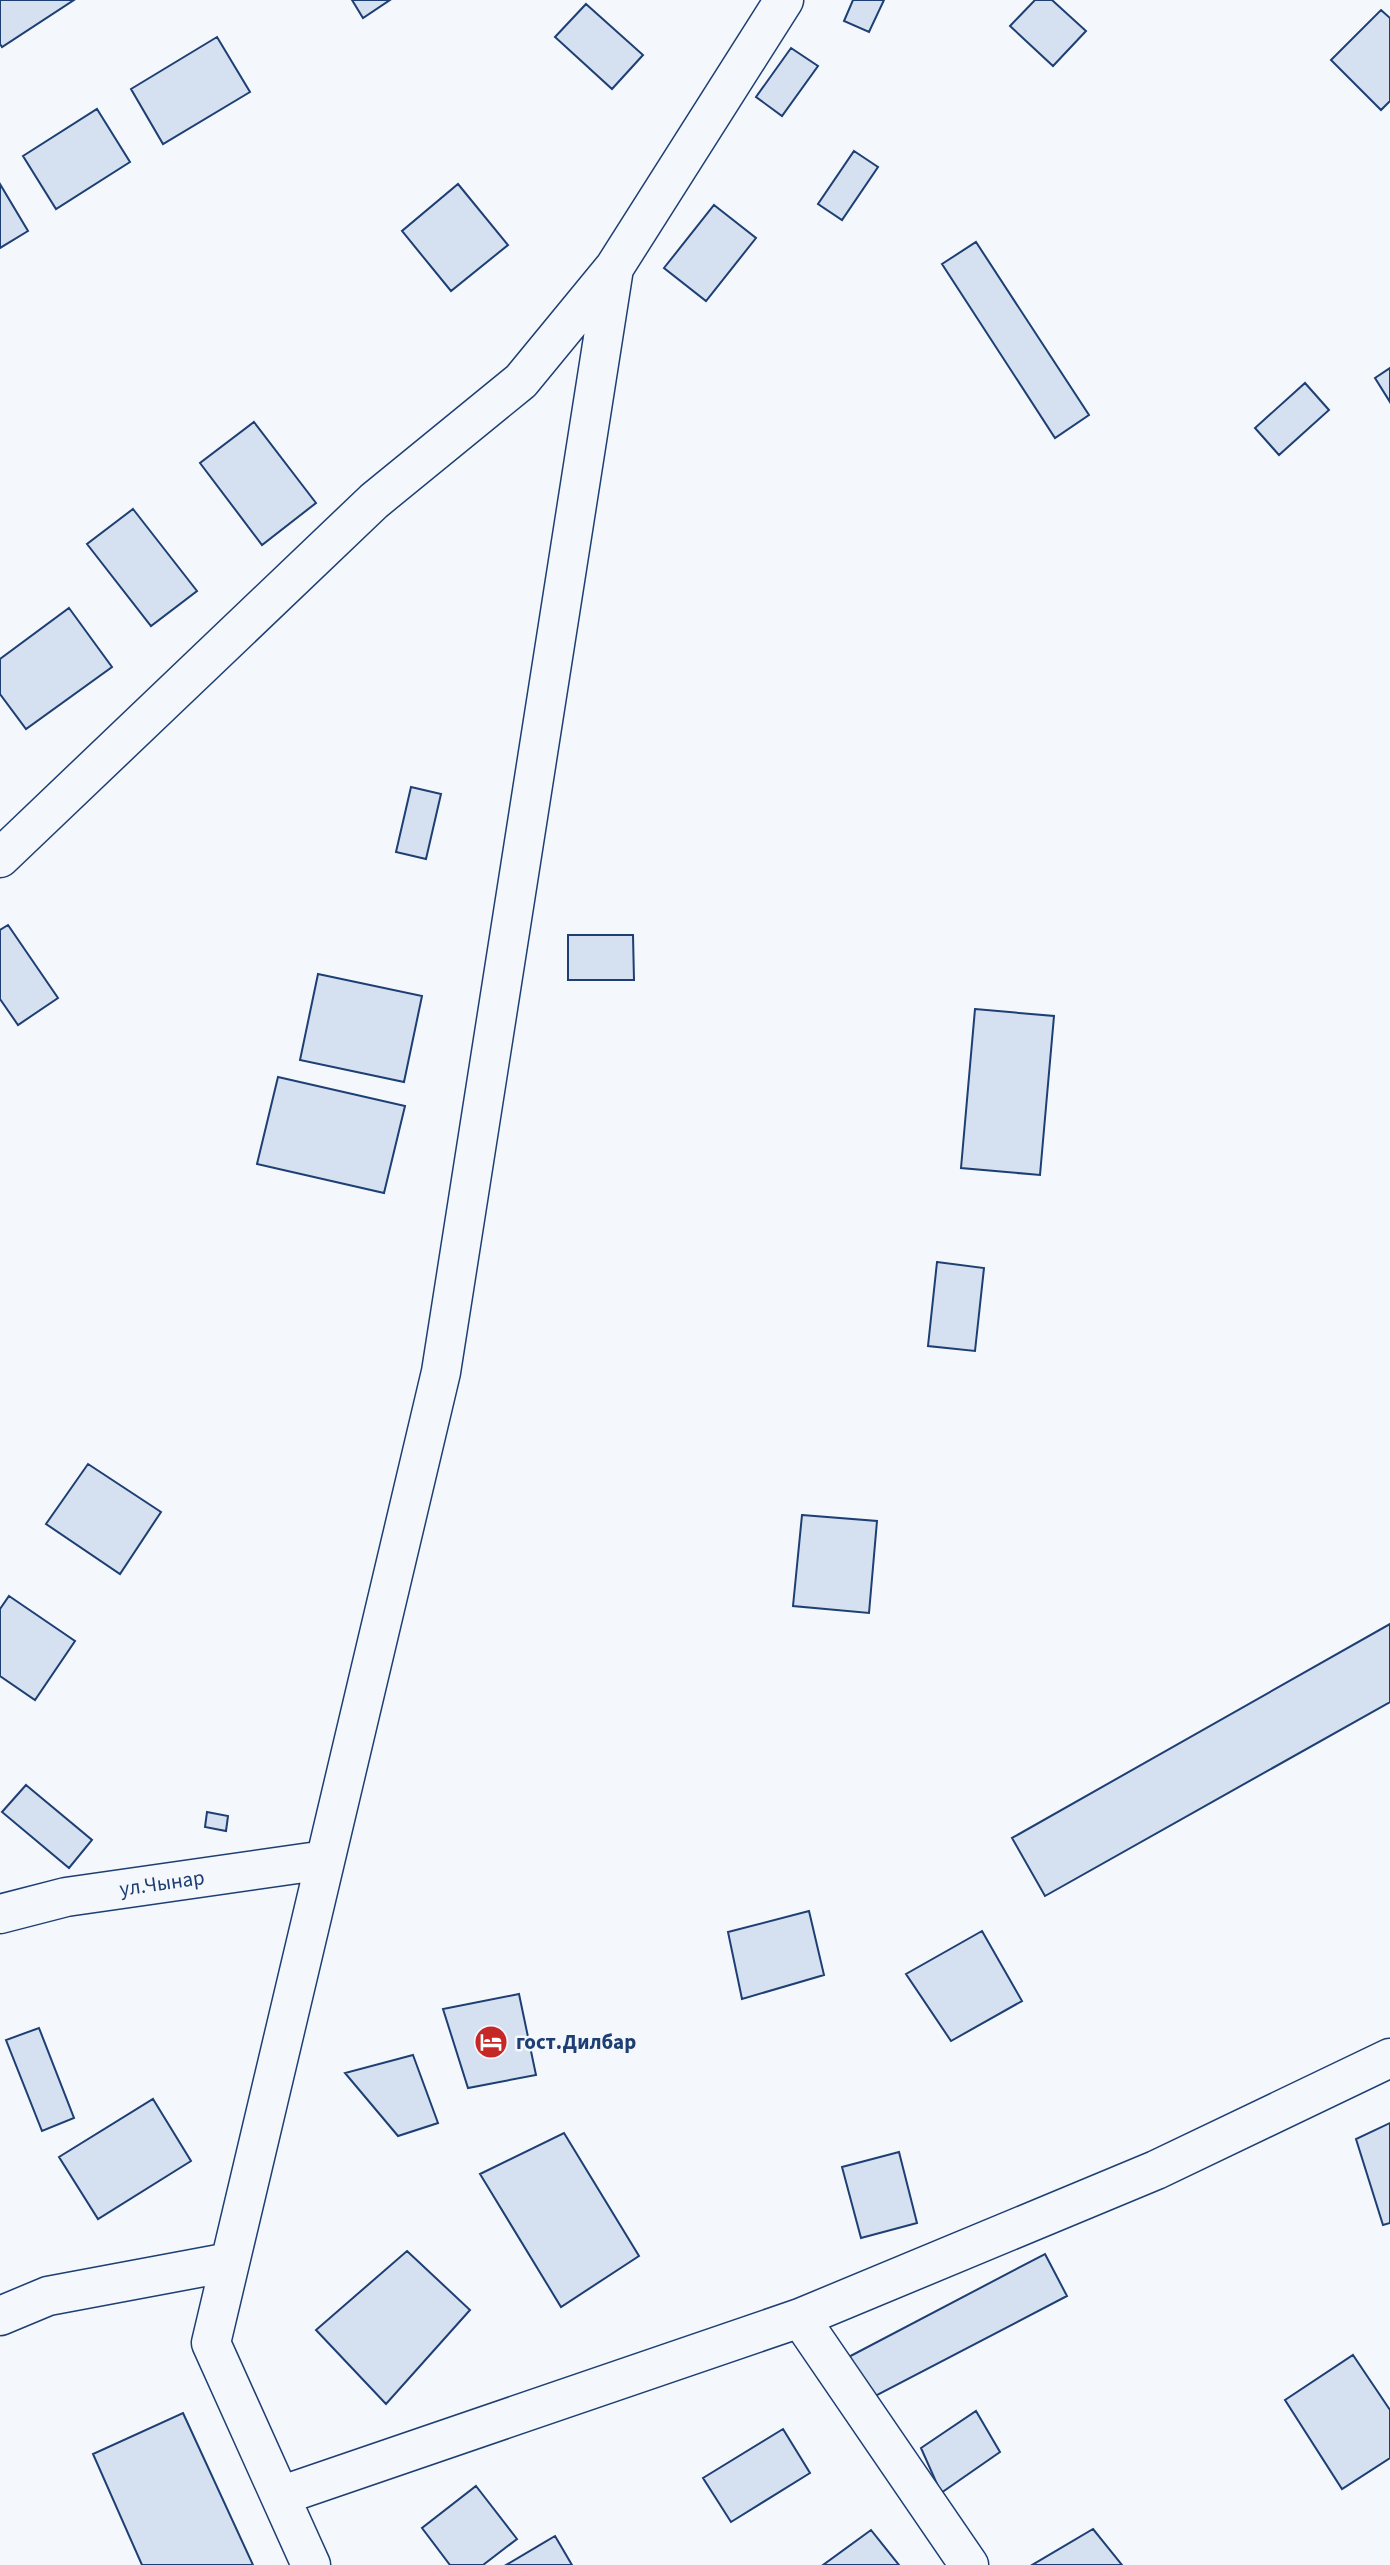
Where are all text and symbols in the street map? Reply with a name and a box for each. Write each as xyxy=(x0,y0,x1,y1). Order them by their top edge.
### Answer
street label: ул.Чынар xyxy=(118,1862,206,1904)
hotel icon: гост.Дилбар xyxy=(472,2023,510,2061)
place label: гост.Дилбар xyxy=(516,2027,636,2057)

